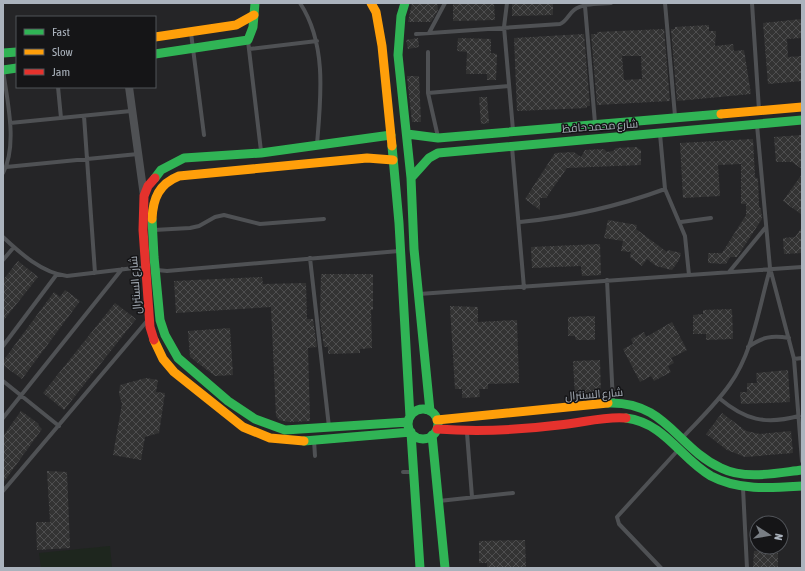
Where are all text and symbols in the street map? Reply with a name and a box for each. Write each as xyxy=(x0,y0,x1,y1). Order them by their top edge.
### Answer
legend xyxy=(16,16,156,88)
text: Fast xyxy=(52,25,70,39)
text: Slow xyxy=(52,45,73,59)
text: Jam xyxy=(52,65,70,79)
street label: شارع محمد حافظ xyxy=(562,117,639,137)
street label: شارع السنترال xyxy=(127,255,145,315)
street label: شارع السنترال xyxy=(564,386,624,404)
north arrow xyxy=(749,515,789,555)
text: N xyxy=(772,533,785,542)

